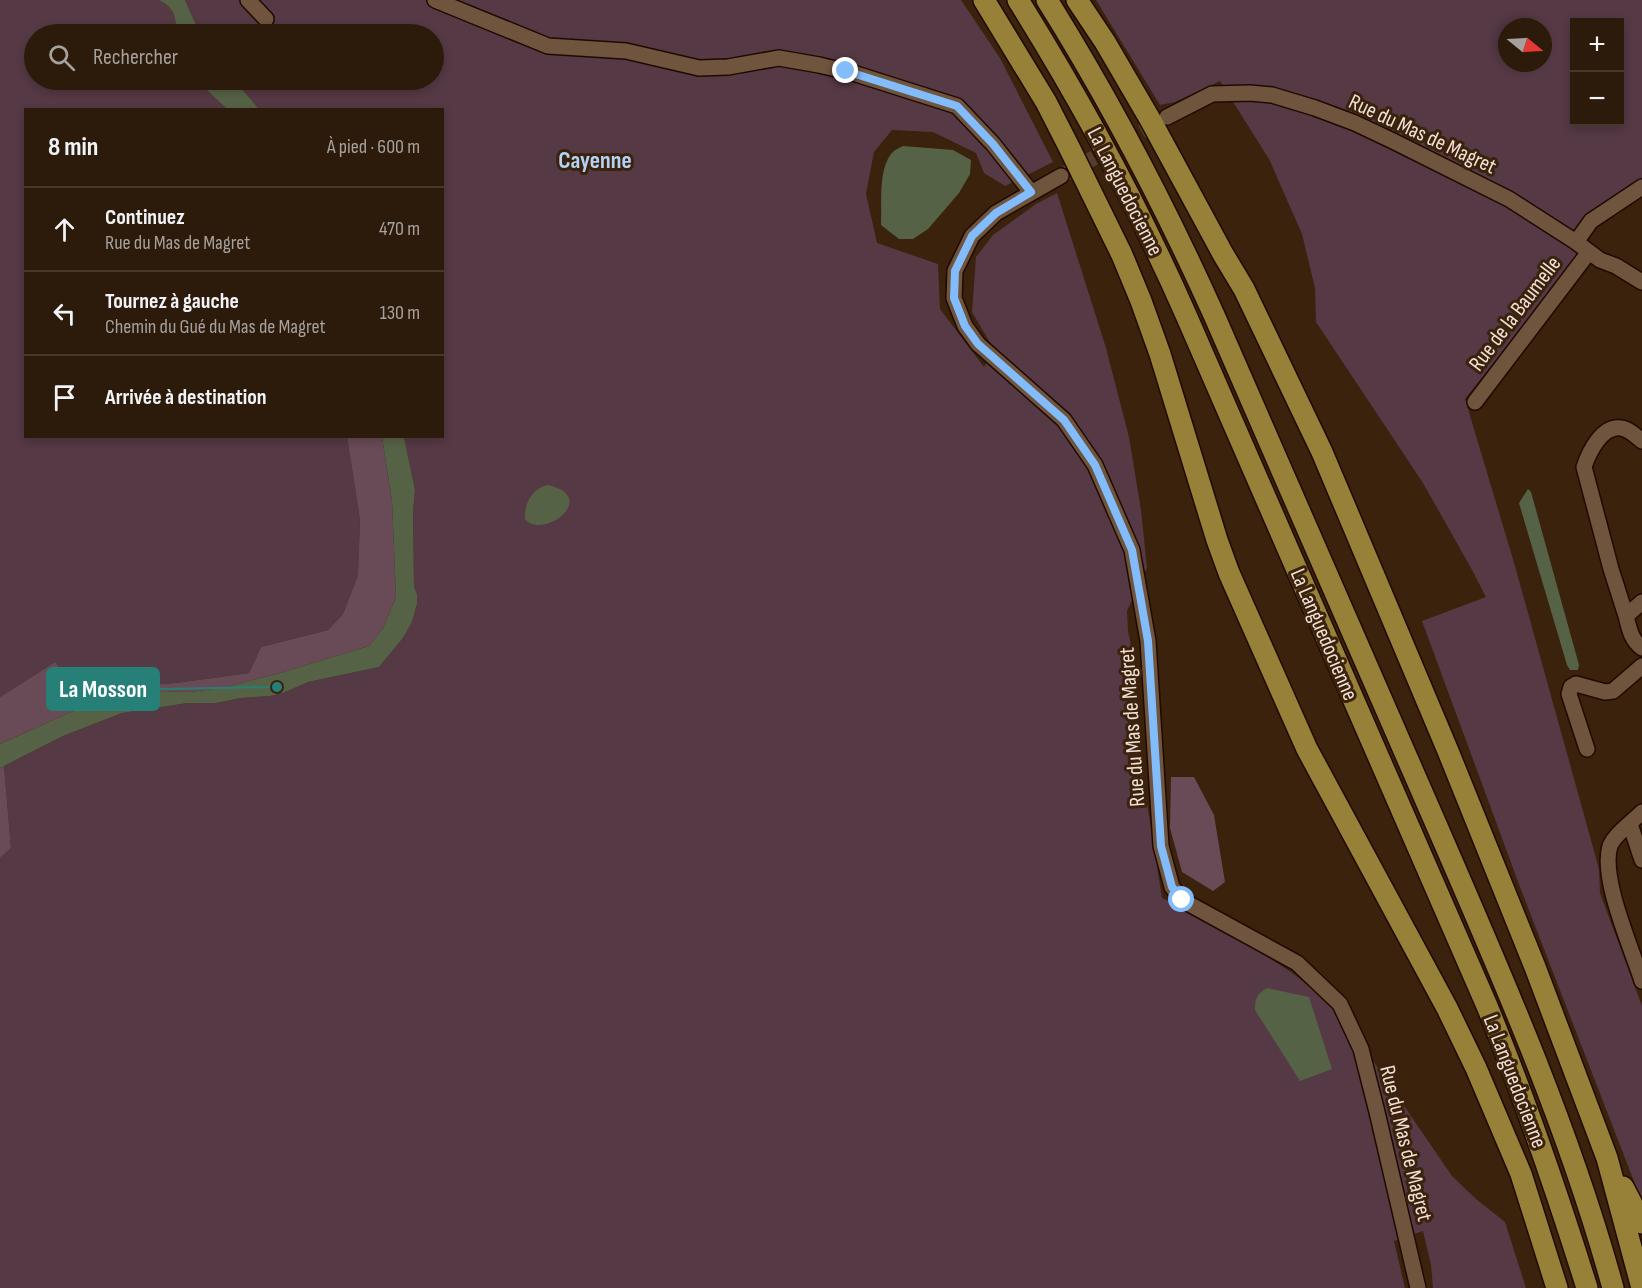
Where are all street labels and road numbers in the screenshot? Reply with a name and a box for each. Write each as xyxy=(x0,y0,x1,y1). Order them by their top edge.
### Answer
street label: Rue du Mas de Magret xyxy=(1344,88,1501,180)
street label: La Languedocienne xyxy=(1081,123,1169,260)
street label: Rue de la Baumelle xyxy=(1463,251,1567,377)
street label: La Languedocienne xyxy=(1284,565,1364,705)
street label: Rue du Mas de Magret xyxy=(1113,646,1152,808)
street label: La Languedocienne xyxy=(1477,1011,1552,1152)
street label: Rue du Mas de Magret xyxy=(1373,1063,1438,1224)

